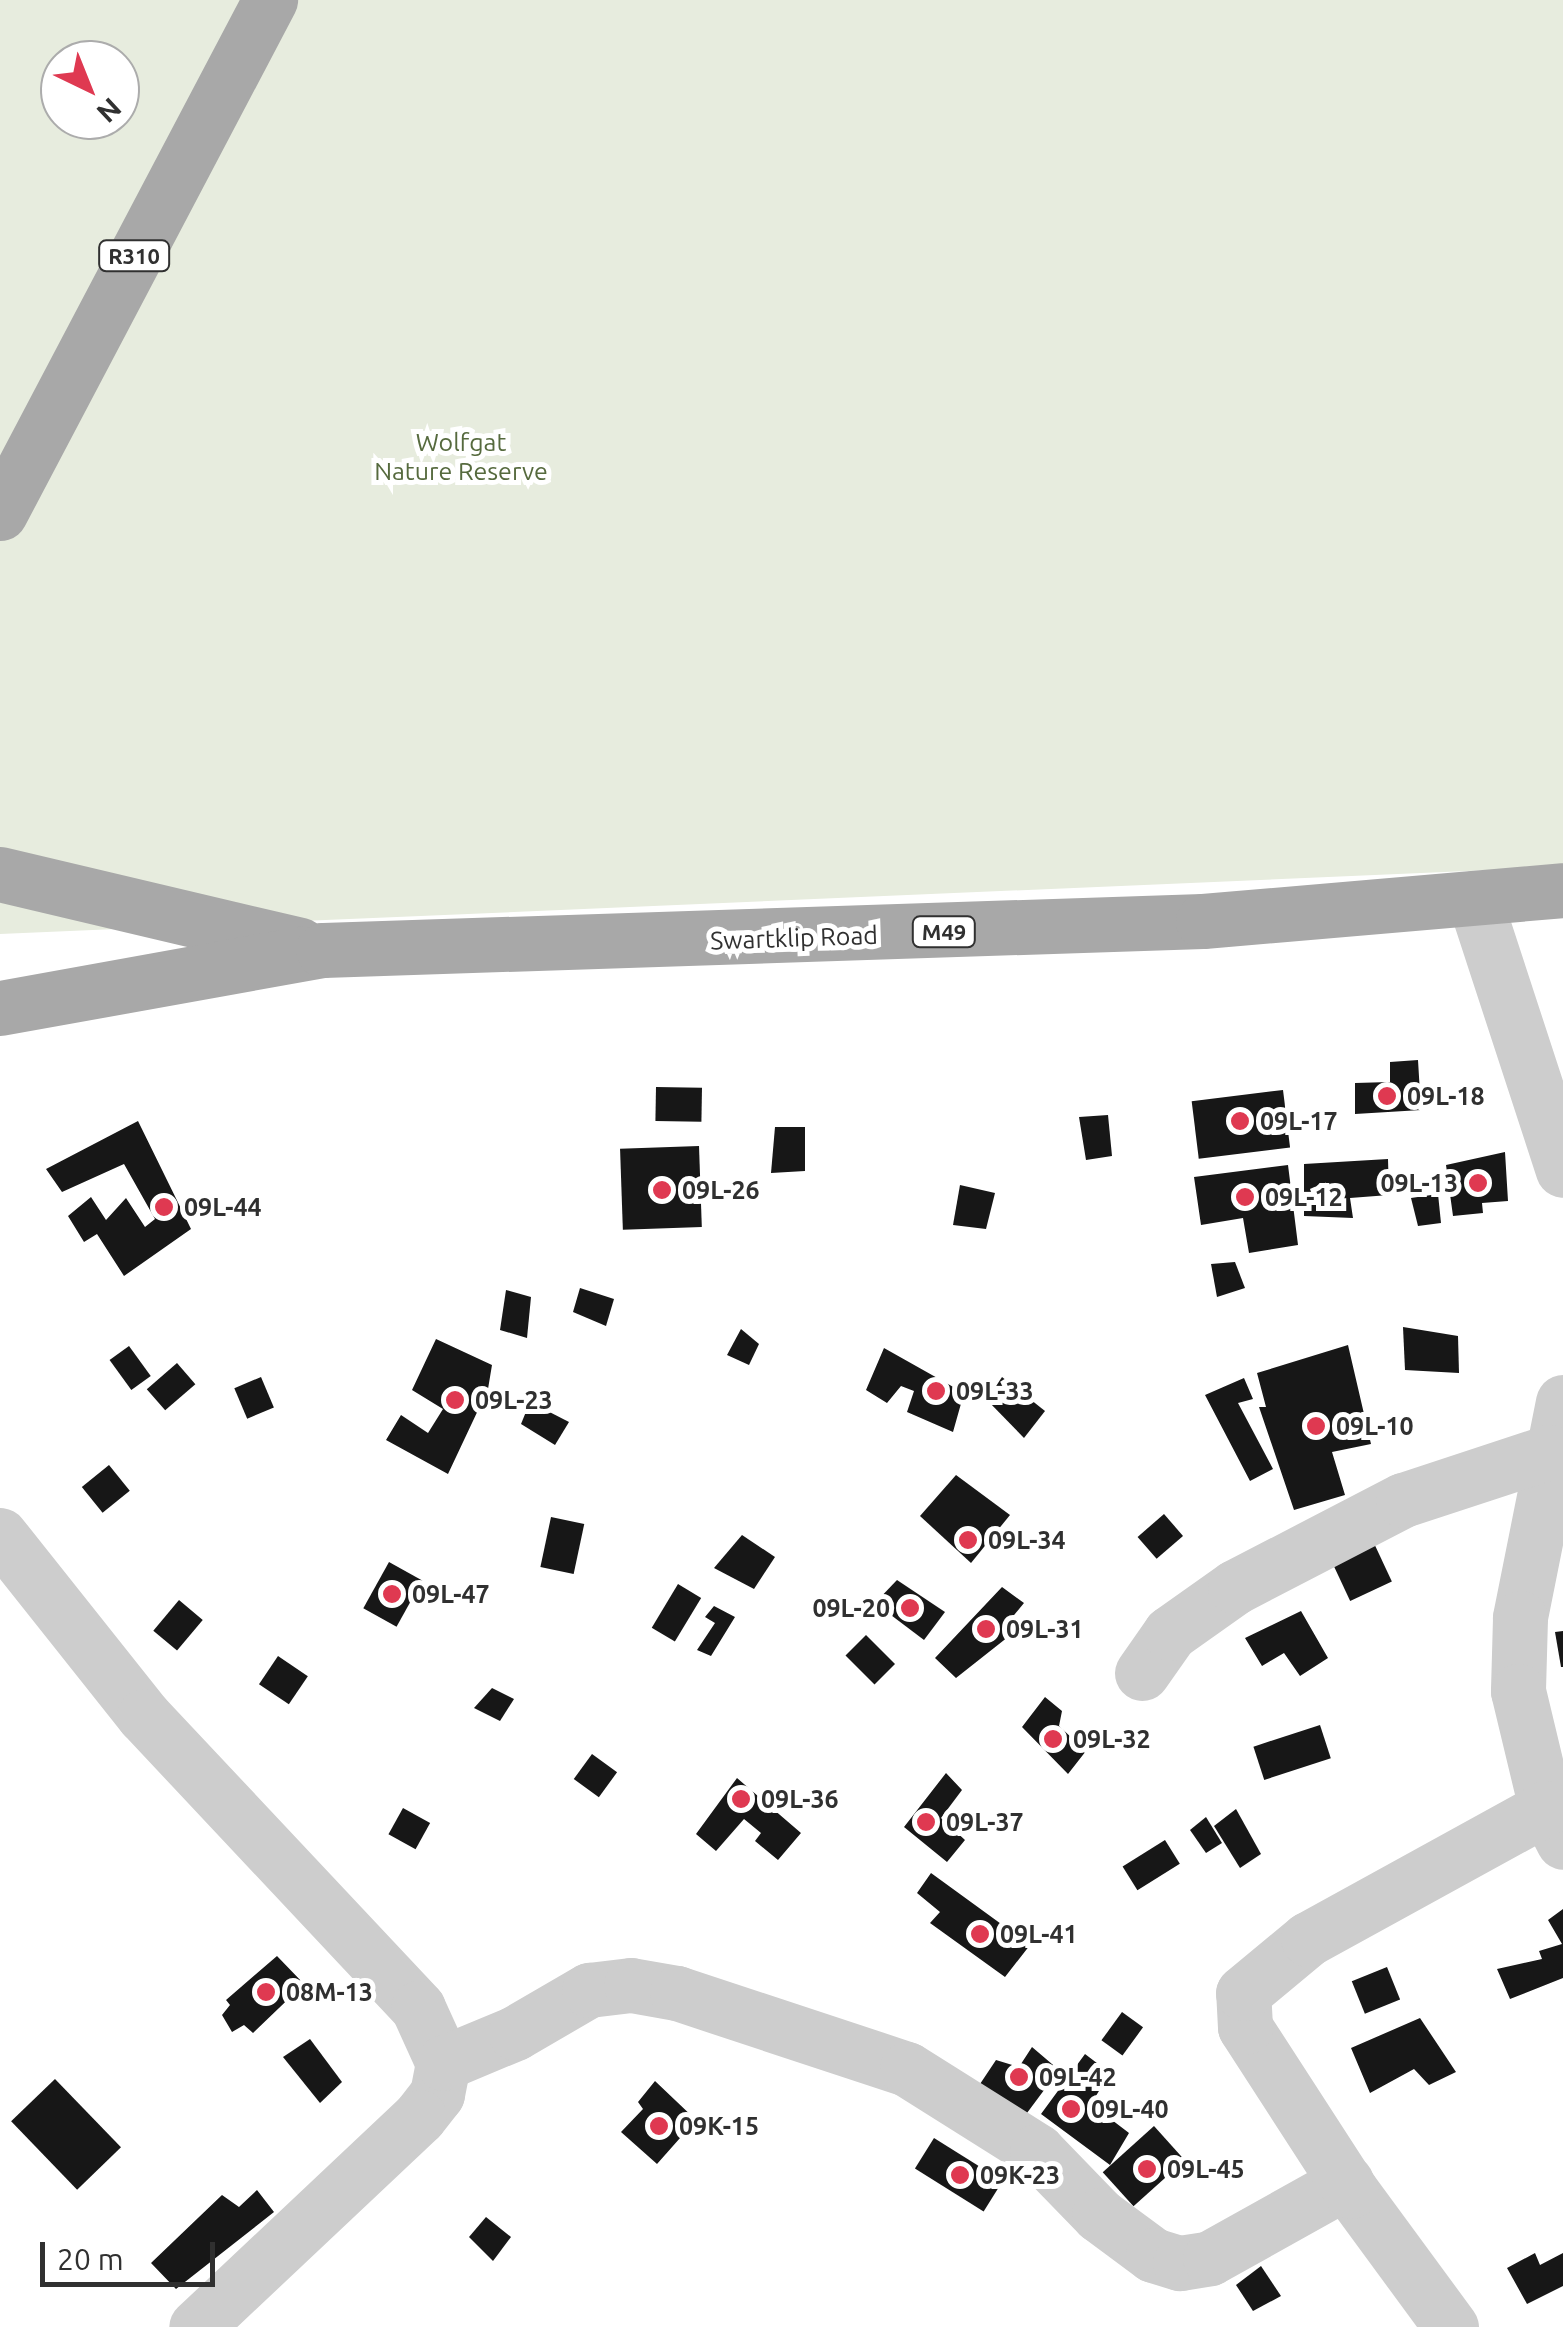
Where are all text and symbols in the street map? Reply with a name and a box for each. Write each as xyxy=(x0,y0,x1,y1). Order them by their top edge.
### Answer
north arrow xyxy=(40,40,140,140)
text: N xyxy=(91,92,128,129)
road number: R310 xyxy=(96,239,172,273)
park label: Wolfgat Nature Reserve xyxy=(374,428,548,487)
road number: M49 xyxy=(912,915,976,949)
street label: Swartklip Road xyxy=(710,920,878,956)
place label: 09L-18 xyxy=(1407,1081,1485,1111)
marker: 09L-18 xyxy=(1376,1085,1398,1107)
place label: 09L-17 xyxy=(1260,1106,1338,1136)
marker: 09L-17 xyxy=(1229,1110,1251,1132)
place label: 09L-13 xyxy=(1380,1168,1458,1198)
marker: 09L-13 xyxy=(1467,1172,1489,1194)
place label: 09L-26 xyxy=(682,1175,760,1205)
marker: 09L-26 xyxy=(651,1179,673,1201)
place label: 09L-12 xyxy=(1265,1182,1343,1212)
marker: 09L-12 xyxy=(1234,1186,1256,1208)
place label: 09L-44 xyxy=(184,1192,262,1222)
marker: 09L-44 xyxy=(153,1196,175,1218)
place label: 09L-33 xyxy=(956,1376,1034,1406)
marker: 09L-33 xyxy=(925,1380,947,1402)
place label: 09L-23 xyxy=(475,1385,553,1415)
marker: 09L-23 xyxy=(444,1389,466,1411)
place label: 09L-10 xyxy=(1336,1411,1414,1441)
marker: 09L-10 xyxy=(1305,1415,1327,1437)
place label: 09L-34 xyxy=(988,1525,1066,1555)
marker: 09L-34 xyxy=(957,1529,979,1551)
place label: 09L-47 xyxy=(412,1579,490,1609)
marker: 09L-47 xyxy=(381,1583,403,1605)
place label: 09L-20 xyxy=(812,1593,890,1623)
marker: 09L-20 xyxy=(899,1597,921,1619)
place label: 09L-31 xyxy=(1006,1614,1084,1644)
marker: 09L-31 xyxy=(975,1618,997,1640)
place label: 09L-32 xyxy=(1073,1724,1151,1754)
marker: 09L-32 xyxy=(1042,1728,1064,1750)
place label: 09L-36 xyxy=(761,1784,839,1814)
marker: 09L-36 xyxy=(730,1788,752,1810)
place label: 09L-37 xyxy=(946,1807,1024,1837)
marker: 09L-37 xyxy=(915,1811,937,1833)
place label: 09L-41 xyxy=(1000,1919,1078,1949)
marker: 09L-41 xyxy=(969,1923,991,1945)
place label: 08M-13 xyxy=(286,1977,373,2007)
marker: 08M-13 xyxy=(255,1981,277,2003)
place label: 09L-42 xyxy=(1039,2062,1117,2092)
marker: 09L-42 xyxy=(1008,2066,1030,2088)
place label: 09L-40 xyxy=(1091,2094,1169,2124)
marker: 09L-40 xyxy=(1060,2098,1082,2120)
place label: 09K-15 xyxy=(679,2111,759,2141)
marker: 09K-15 xyxy=(648,2115,670,2137)
place label: 09L-45 xyxy=(1167,2154,1245,2184)
marker: 09L-45 xyxy=(1136,2158,1158,2180)
place label: 09K-23 xyxy=(980,2160,1060,2190)
marker: 09K-23 xyxy=(949,2164,971,2186)
scale bar xyxy=(45,2222,220,2284)
text: 20 m xyxy=(57,2242,124,2276)

